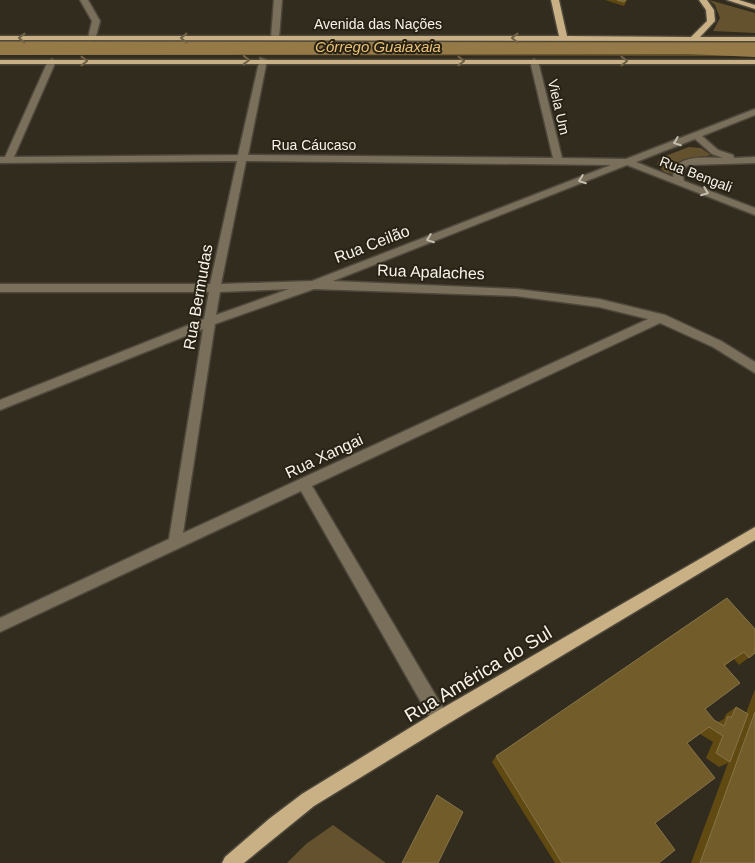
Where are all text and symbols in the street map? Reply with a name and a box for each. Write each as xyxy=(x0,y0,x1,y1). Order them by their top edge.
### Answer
street label: Avenida das Nações xyxy=(314,16,442,32)
one-way arrow xyxy=(17,33,25,43)
one-way arrow xyxy=(180,33,188,43)
one-way arrow xyxy=(510,33,518,43)
water label: Córrego Guaiaxaia xyxy=(315,38,441,55)
one-way arrow xyxy=(242,55,250,65)
one-way arrow xyxy=(80,56,88,66)
one-way arrow xyxy=(458,56,465,66)
one-way arrow xyxy=(620,56,628,66)
street label: Viela Um xyxy=(545,78,573,136)
one-way arrow xyxy=(673,136,682,147)
street label: Rua Cáucaso xyxy=(272,137,357,153)
street label: Rua Bengali xyxy=(658,153,734,195)
one-way arrow xyxy=(578,174,587,184)
one-way arrow xyxy=(700,186,709,196)
street label: Rua Ceilão xyxy=(332,222,412,266)
one-way arrow xyxy=(426,233,435,243)
street label: Rua Bermudas xyxy=(180,243,216,351)
street label: Rua Apalaches xyxy=(377,262,485,282)
street label: Rua Xangai xyxy=(283,431,365,481)
street label: Rua América do Sul xyxy=(401,622,555,726)

